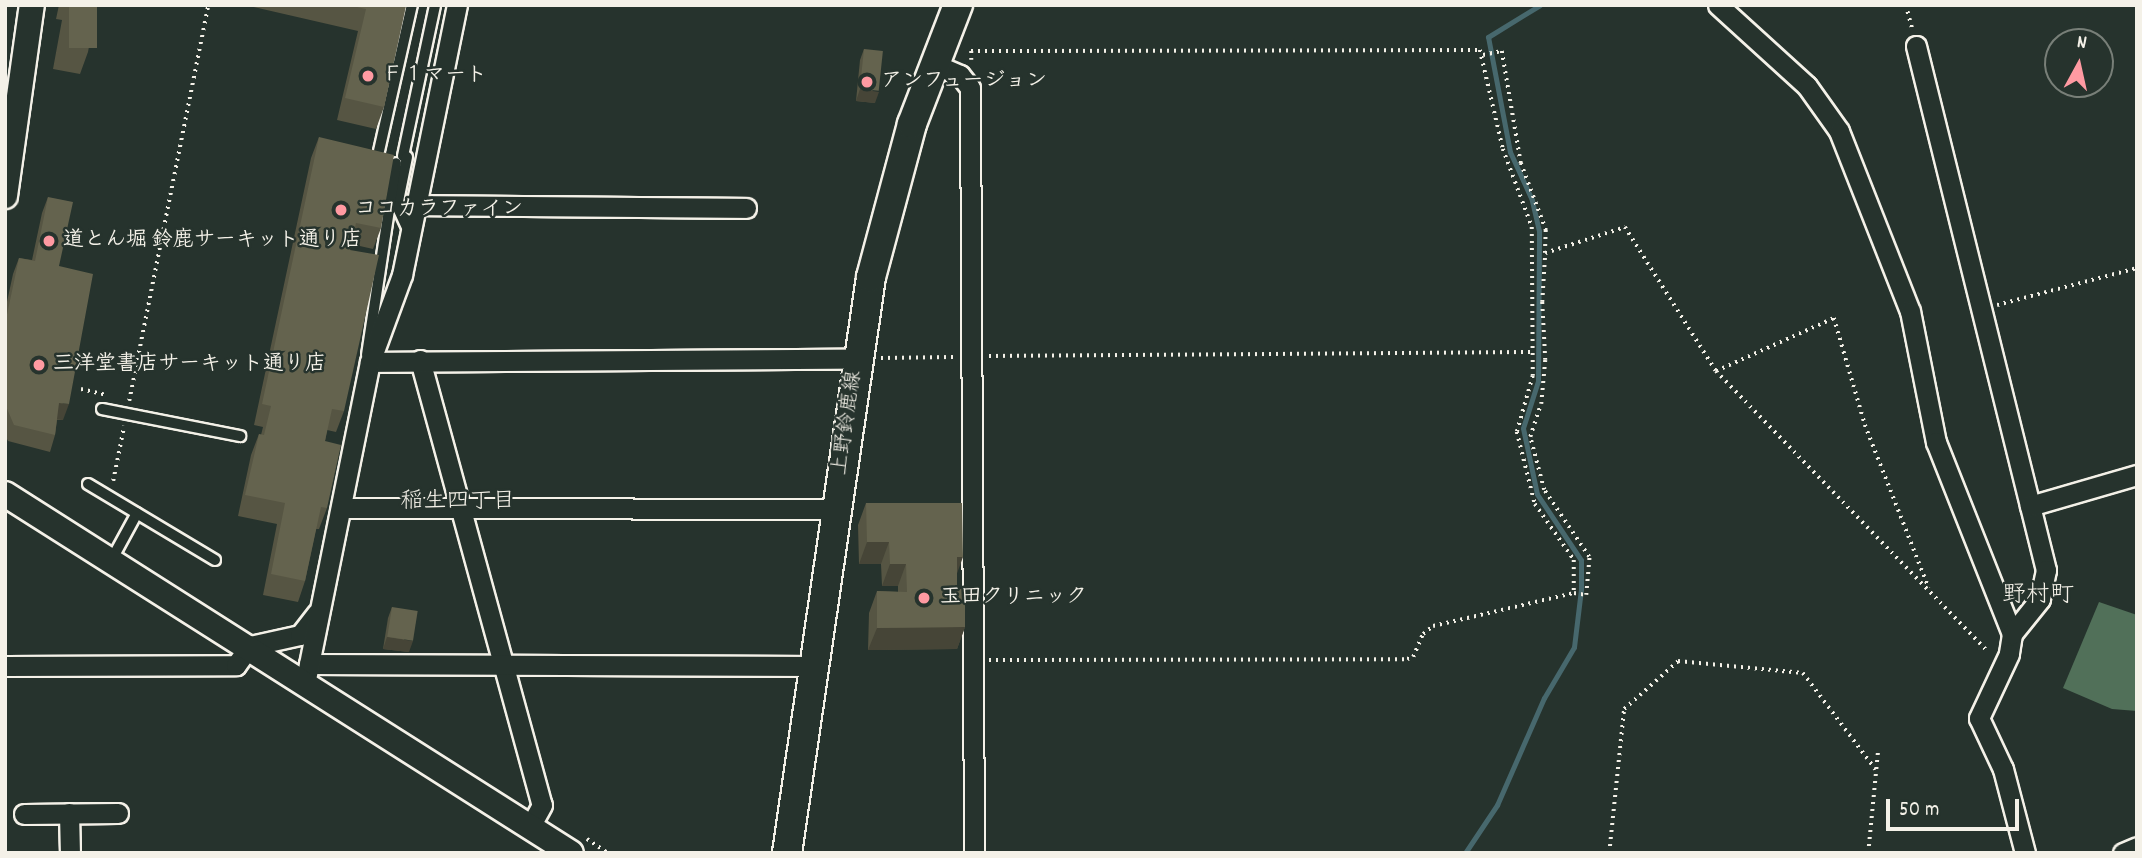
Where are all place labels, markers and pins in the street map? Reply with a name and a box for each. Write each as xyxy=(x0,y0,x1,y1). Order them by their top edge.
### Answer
place label: Ｆ１マート xyxy=(382,63,487,89)
marker: Ｆ１マート xyxy=(360,68,376,84)
place label: アンフュージョン xyxy=(881,69,1049,95)
marker: アンフュージョン xyxy=(859,74,875,90)
place label: ココカラファイン xyxy=(355,197,523,223)
marker: ココカラファイン xyxy=(333,202,349,218)
place label: 道とん堀 鈴鹿サーキット通り店 xyxy=(63,228,362,254)
marker: 道とん堀 鈴鹿サーキット通り店 xyxy=(41,233,57,249)
place label: 三洋堂書店サーキット通り店 xyxy=(53,352,326,378)
marker: 三洋堂書店サーキット通り店 xyxy=(31,357,47,373)
place label: 玉田クリニック xyxy=(940,585,1087,611)
marker: 玉田クリニック xyxy=(914,588,934,608)

